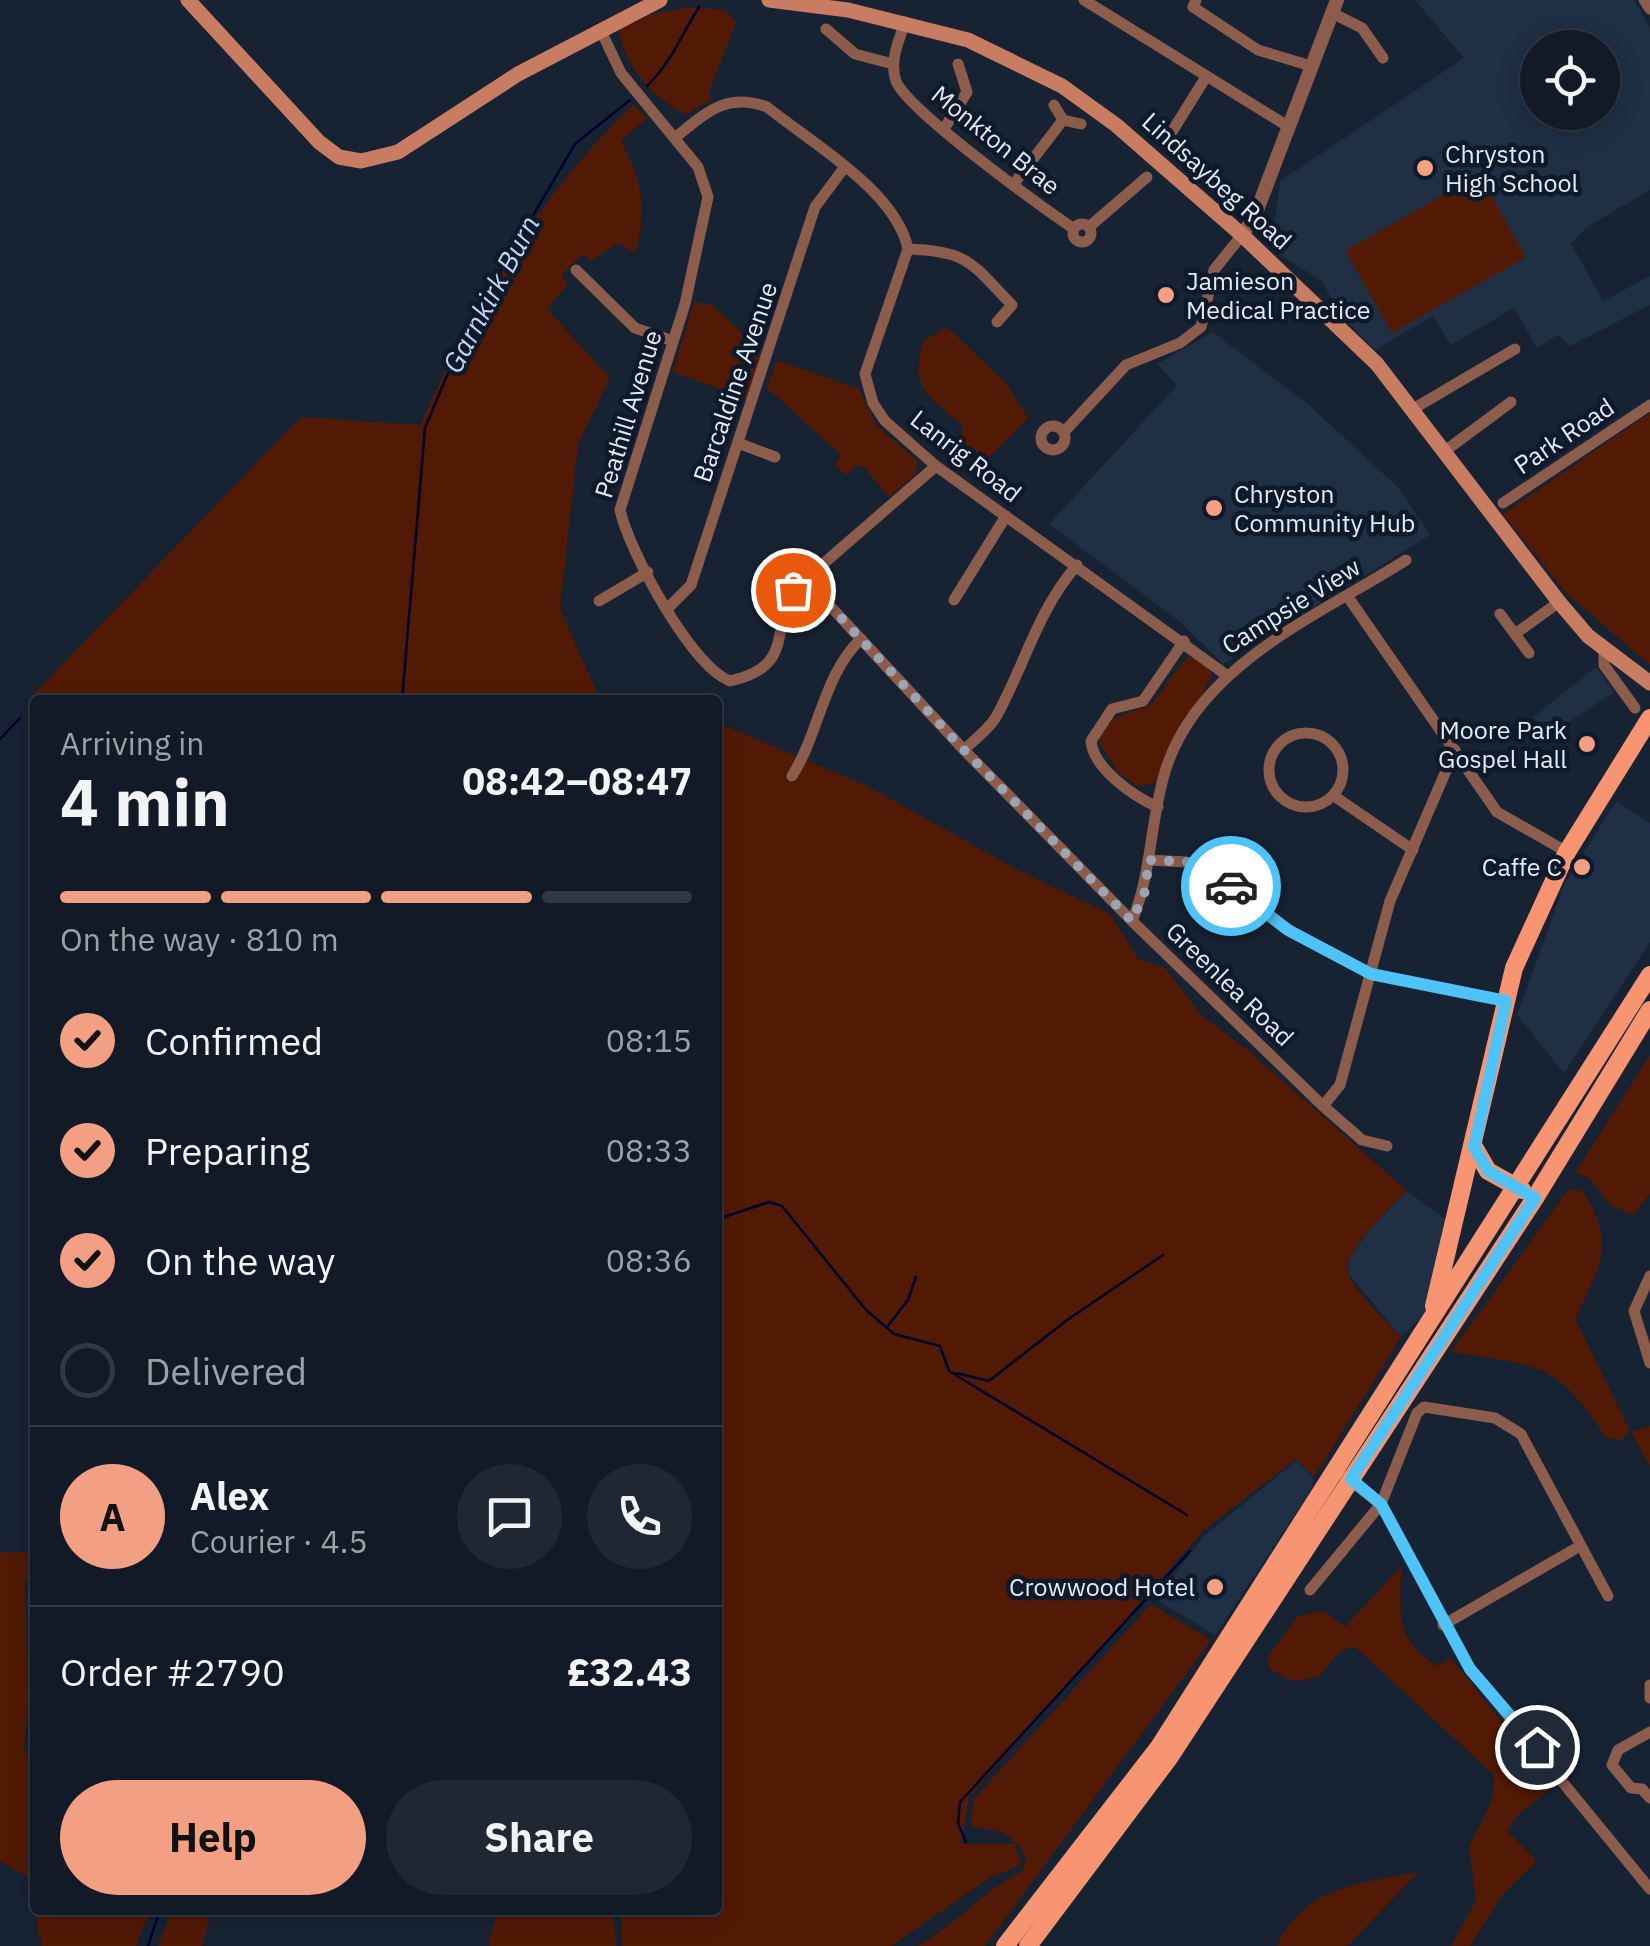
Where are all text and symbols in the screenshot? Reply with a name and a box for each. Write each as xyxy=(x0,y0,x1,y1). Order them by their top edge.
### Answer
map controls xyxy=(1520,30,1620,130)
button: locate xyxy=(1520,30,1620,130)
street label: Monkton Brae xyxy=(925,77,1068,202)
street label: Lindsaybeg Road xyxy=(1136,105,1299,257)
place label: Chryston High School xyxy=(1445,137,1579,199)
marker: Chryston High School xyxy=(1414,157,1436,179)
water label: Garnkirk Burn xyxy=(434,209,548,379)
place label: Jamieson Medical Practice xyxy=(1186,264,1370,326)
street label: Barcaldine Avenue xyxy=(685,277,784,486)
marker: Jamieson Medical Practice xyxy=(1155,284,1177,306)
street label: Peathill Avenue xyxy=(586,326,669,502)
street label: Park Road xyxy=(1507,390,1620,481)
street label: Lanrig Road xyxy=(904,402,1028,509)
place label: Chryston Community Hub xyxy=(1234,477,1415,539)
marker: Chryston Community Hub xyxy=(1203,497,1225,519)
pin xyxy=(751,548,836,633)
street label: Campsie View xyxy=(1215,550,1366,661)
icon: bag xyxy=(766,563,821,618)
place label: Moore Park Gospel Hall xyxy=(1438,713,1567,775)
text: Arriving in xyxy=(60,722,205,764)
marker: Moore Park Gospel Hall xyxy=(1576,733,1598,755)
text: 08:42–08:47 xyxy=(462,756,692,805)
text: 4 min xyxy=(60,759,230,844)
courier xyxy=(1181,836,1281,936)
place label: Caffe C xyxy=(1482,850,1562,883)
marker: Caffe C xyxy=(1571,856,1593,878)
icon: car xyxy=(1204,859,1259,914)
street label: Greenlea Road xyxy=(1159,914,1301,1053)
text: On the way · 810 m xyxy=(60,918,339,960)
icon: check xyxy=(60,1013,115,1068)
text: Confirmed xyxy=(145,1016,323,1065)
text: 08:15 xyxy=(606,1019,692,1061)
icon: check xyxy=(60,1123,115,1178)
text: Preparing xyxy=(145,1126,310,1175)
text: 08:33 xyxy=(606,1129,692,1171)
icon: check xyxy=(60,1233,115,1288)
text: On the way xyxy=(145,1236,335,1285)
text: 08:36 xyxy=(606,1239,692,1281)
text: Delivered xyxy=(145,1346,307,1395)
button: chat xyxy=(457,1464,562,1569)
button: phone xyxy=(587,1464,692,1569)
text: Alex xyxy=(190,1471,270,1520)
text: A xyxy=(99,1492,126,1541)
text: Courier · 4.5 xyxy=(190,1520,368,1562)
place label: Crowwood Hotel xyxy=(1009,1570,1195,1603)
marker: Crowwood Hotel xyxy=(1204,1576,1226,1598)
text: Order #2790 xyxy=(60,1647,285,1696)
text: £32.43 xyxy=(567,1647,692,1696)
pin xyxy=(1495,1705,1580,1790)
icon: home xyxy=(1510,1720,1565,1775)
button: Help xyxy=(60,1780,366,1895)
button: Share xyxy=(386,1780,692,1895)

